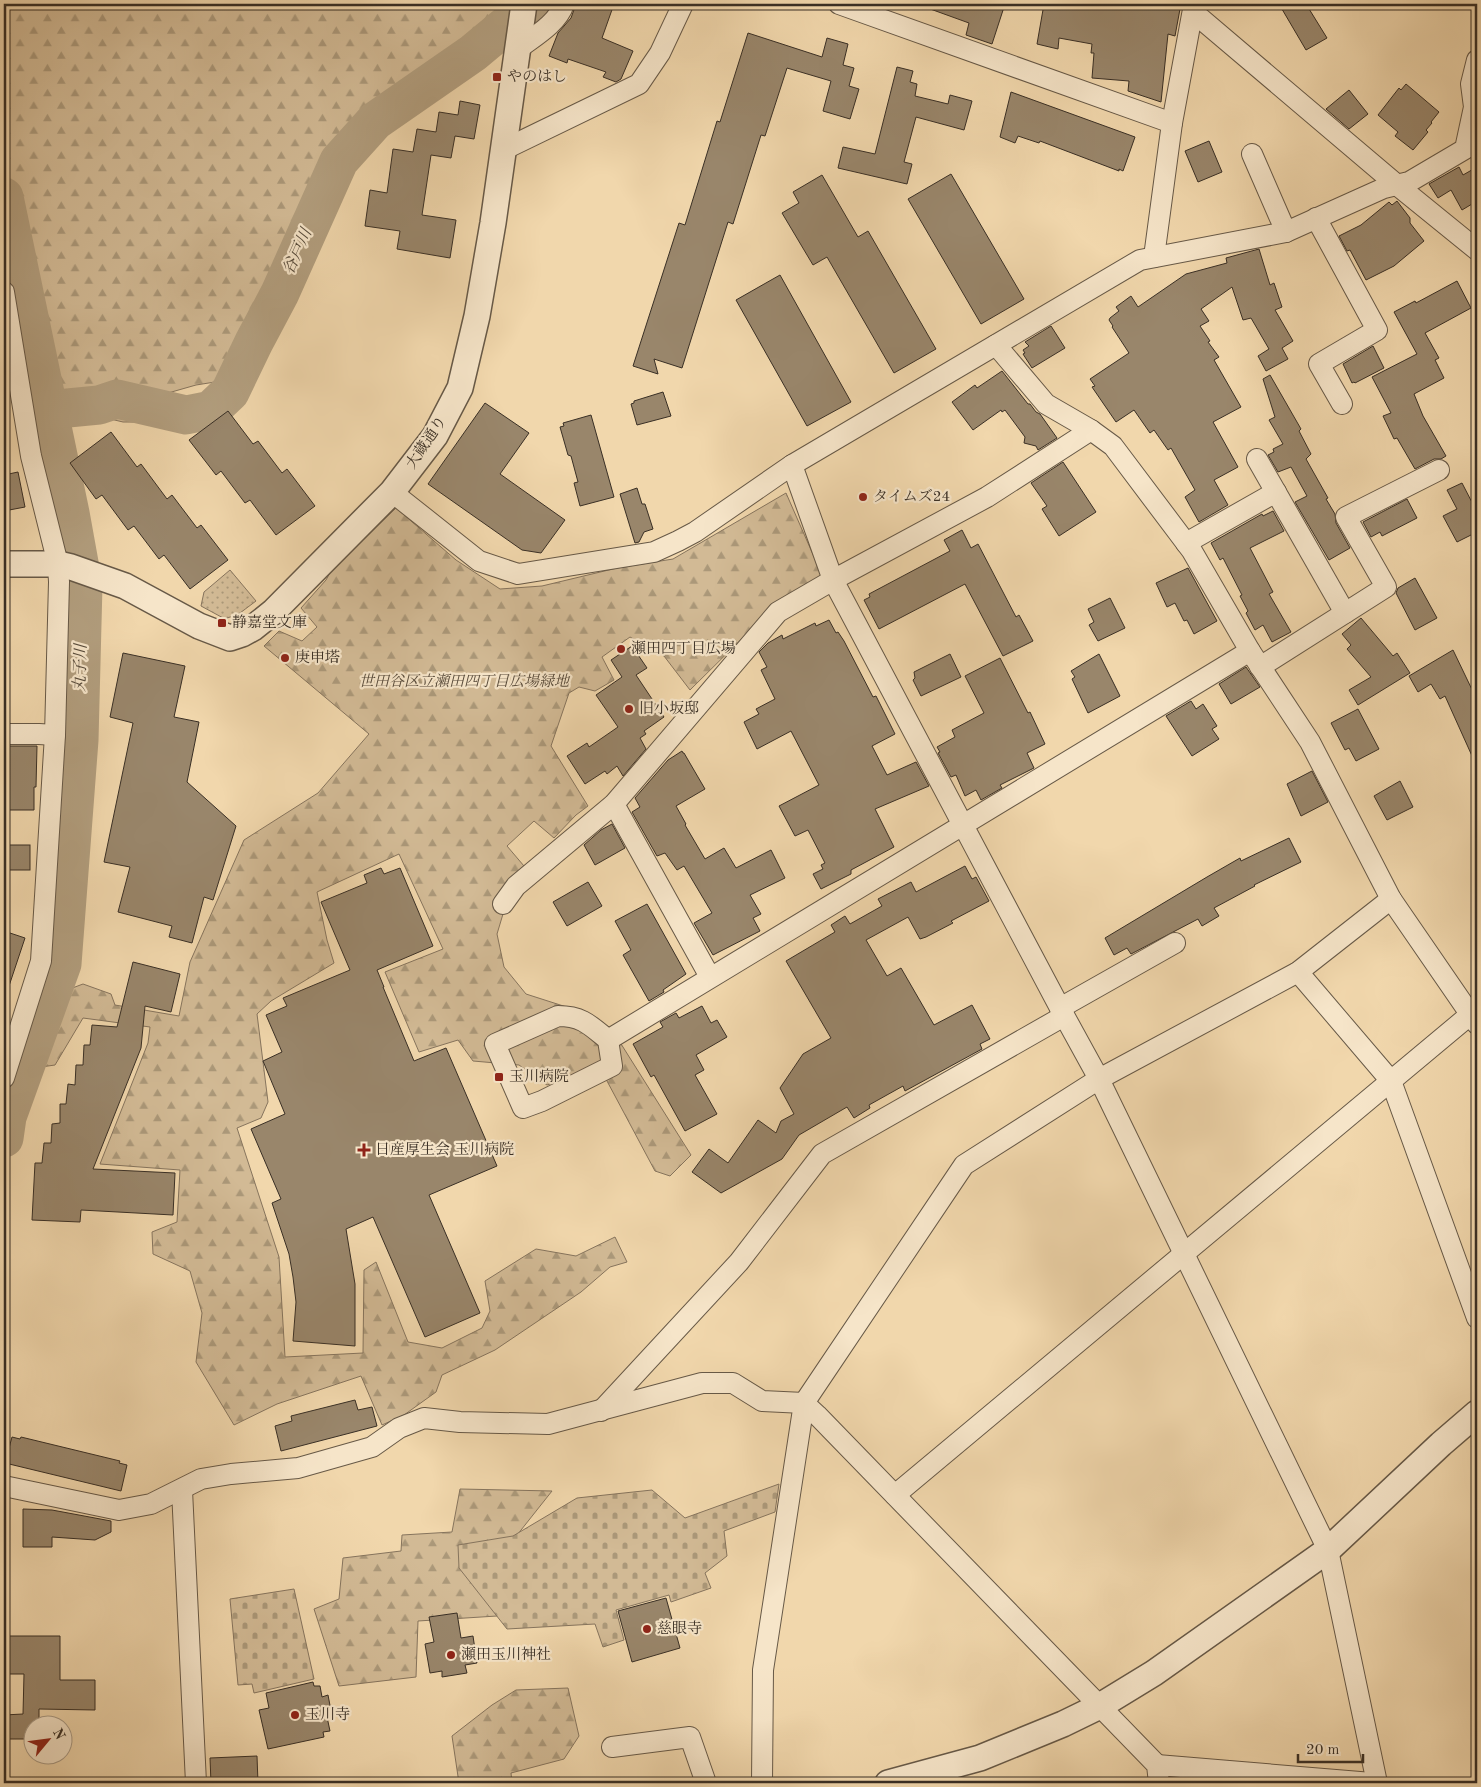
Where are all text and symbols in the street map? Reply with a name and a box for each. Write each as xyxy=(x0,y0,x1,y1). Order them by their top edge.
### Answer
place label: やのはし xyxy=(507,69,567,85)
marker: やのはし xyxy=(491,71,503,83)
water label: 谷戸川 xyxy=(279,224,316,277)
street label: 大蔵通り xyxy=(402,413,450,472)
place label: タイムズ24 xyxy=(873,488,950,505)
marker: タイムズ24 xyxy=(857,491,869,503)
place label: 静嘉堂文庫 xyxy=(232,614,307,631)
marker: 静嘉堂文庫 xyxy=(216,617,228,629)
place label: 瀬田四丁目広場 xyxy=(631,640,736,657)
water label: 丸子川 xyxy=(70,642,90,692)
marker: 瀬田四丁目広場 xyxy=(615,643,627,655)
place label: 庚申塔 xyxy=(295,649,340,666)
marker: 庚申塔 xyxy=(279,652,291,664)
park label: 世田谷区立瀬田四丁目広場緑地 xyxy=(359,673,571,690)
place label: 旧小坂邸 xyxy=(639,700,699,717)
marker: 旧小坂邸 xyxy=(623,703,635,715)
place label: 玉川病院 xyxy=(509,1068,569,1085)
marker: 玉川病院 xyxy=(493,1071,505,1083)
place label: 日産厚生会 玉川病院 xyxy=(375,1141,514,1158)
marker: 日産厚生会 玉川病院 xyxy=(357,1143,371,1157)
place label: 慈眼寺 xyxy=(657,1620,702,1637)
marker: 慈眼寺 xyxy=(641,1623,653,1635)
place label: 瀬田玉川神社 xyxy=(461,1646,551,1663)
marker: 瀬田玉川神社 xyxy=(445,1649,457,1661)
place label: 玉川寺 xyxy=(305,1706,350,1723)
marker: 玉川寺 xyxy=(289,1709,301,1721)
north arrow xyxy=(22,1714,72,1764)
text: N xyxy=(50,1726,67,1743)
scale bar xyxy=(1298,1732,1364,1764)
text: 20 m xyxy=(1306,1743,1340,1758)

